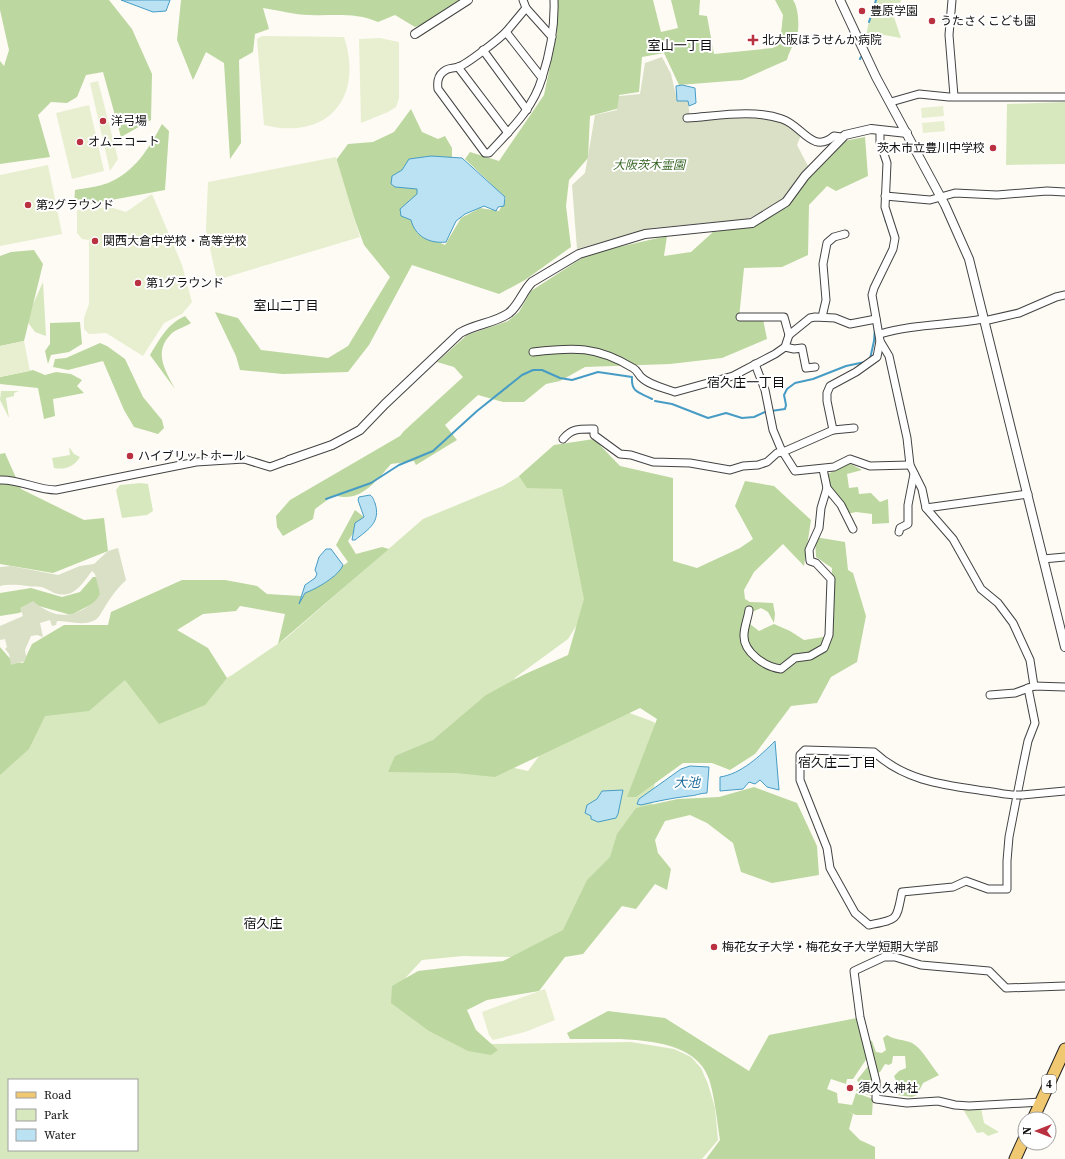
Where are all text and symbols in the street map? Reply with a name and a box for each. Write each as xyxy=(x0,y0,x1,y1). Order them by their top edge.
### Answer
place label: 豊原学園 xyxy=(870,3,918,19)
marker: 豊原学園 xyxy=(857,6,867,16)
place label: うたさくこども園 xyxy=(940,13,1036,29)
marker: うたさくこども園 xyxy=(927,16,937,26)
place label: 北大阪ほうせんか病院 xyxy=(762,32,882,48)
marker: 北大阪ほうせんか病院 xyxy=(747,34,759,46)
district label: 室山一丁目 xyxy=(647,37,713,54)
place label: 洋弓場 xyxy=(111,113,147,129)
marker: 洋弓場 xyxy=(98,116,108,126)
place label: オムニコート xyxy=(88,134,160,150)
marker: オムニコート xyxy=(75,137,85,147)
place label: 茨木市立豊川中学校 xyxy=(877,140,985,156)
marker: 茨木市立豊川中学校 xyxy=(988,143,998,153)
park label: 大阪茨木霊園 xyxy=(613,157,687,173)
place label: 第2グラウンド xyxy=(36,197,114,213)
marker: 第2グラウンド xyxy=(23,200,33,210)
place label: 関西大倉中学校・高等学校 xyxy=(103,233,247,249)
marker: 関西大倉中学校・高等学校 xyxy=(90,236,100,246)
place label: 第1グラウンド xyxy=(146,275,224,291)
marker: 第1グラウンド xyxy=(133,278,143,288)
district label: 室山二丁目 xyxy=(253,297,319,314)
district label: 宿久庄一丁目 xyxy=(707,374,785,391)
place label: ハイブリットホール xyxy=(138,448,246,464)
marker: ハイブリットホール xyxy=(125,451,135,461)
district label: 宿久庄二丁目 xyxy=(798,754,876,771)
water label: 大池 xyxy=(674,774,702,791)
district label: 宿久庄 xyxy=(243,915,283,932)
place label: 梅花女子大学・梅花女子大学短期大学部 xyxy=(722,939,938,955)
marker: 梅花女子大学・梅花女子大学短期大学部 xyxy=(709,942,719,952)
road number: 4 xyxy=(1042,1075,1056,1093)
legend xyxy=(8,1079,138,1151)
place label: 須久久神社 xyxy=(858,1080,918,1096)
marker: 須久久神社 xyxy=(845,1083,855,1093)
text: Road xyxy=(44,1087,71,1103)
text: Park xyxy=(44,1107,69,1123)
north arrow xyxy=(1017,1111,1057,1151)
text: Water xyxy=(44,1127,76,1143)
text: N xyxy=(1020,1127,1035,1135)

